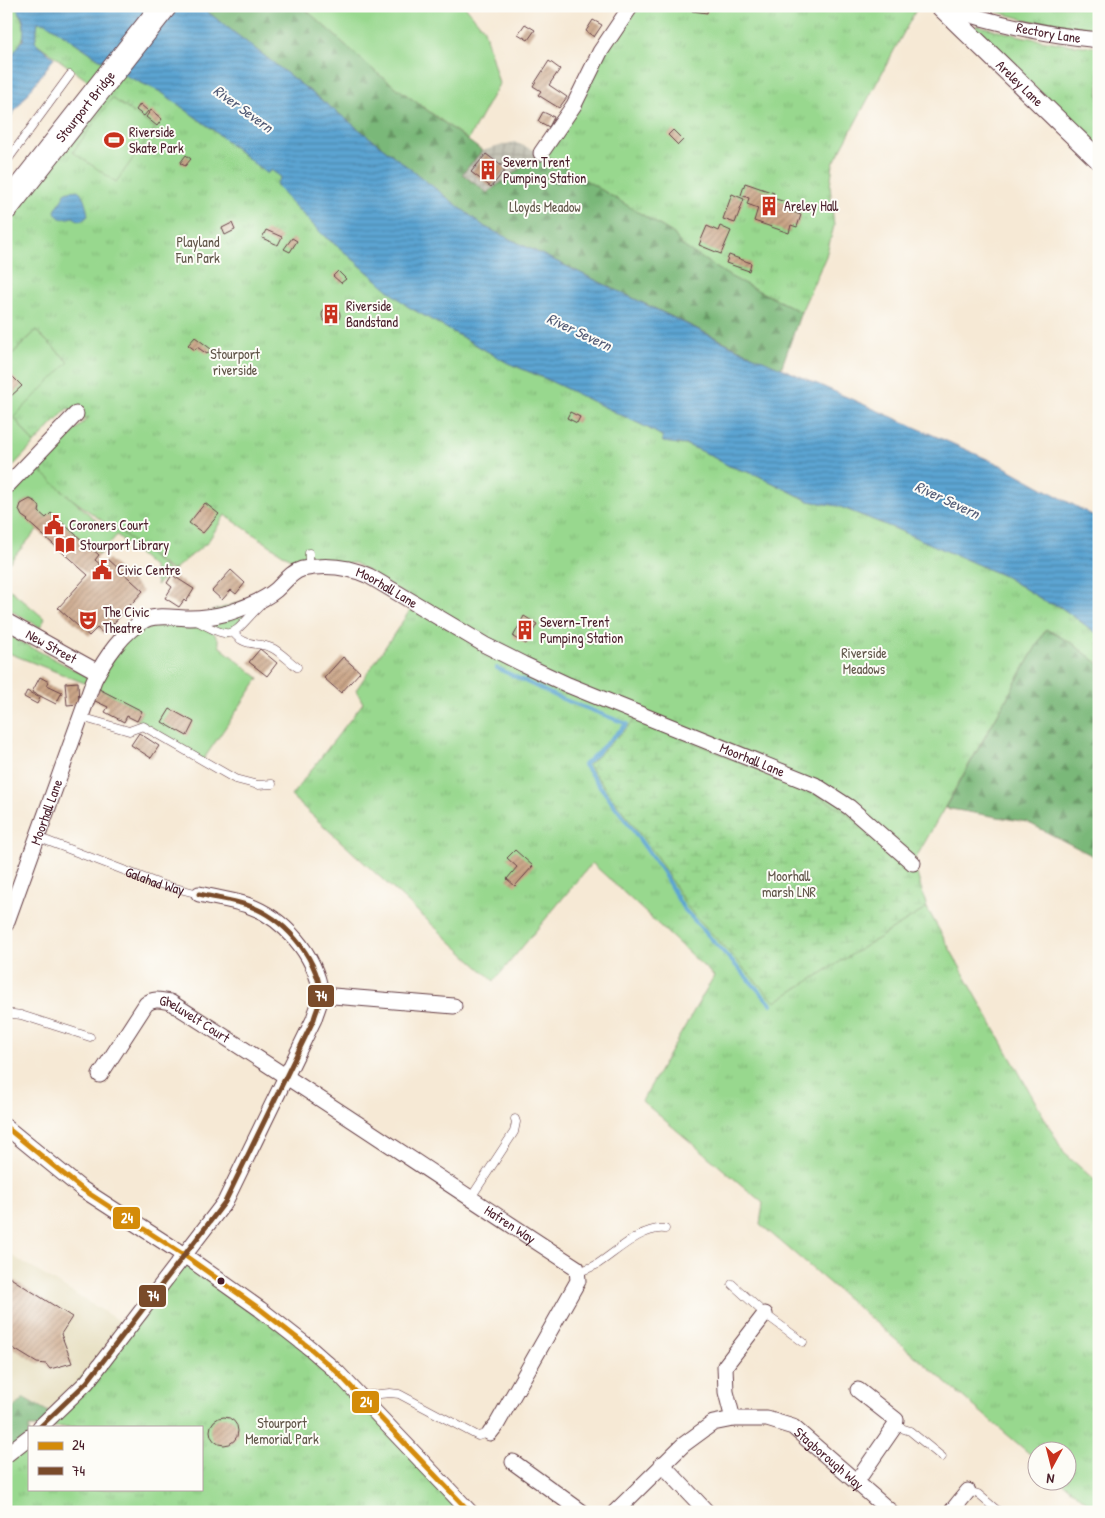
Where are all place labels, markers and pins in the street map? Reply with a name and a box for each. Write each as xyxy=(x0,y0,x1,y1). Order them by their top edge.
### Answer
place label: Riverside Skate Park xyxy=(129,122,184,157)
sports icon: Riverside Skate Park xyxy=(103,129,125,151)
place label: Severn Trent Pumping Station xyxy=(503,152,586,188)
building icon: Severn Trent Pumping Station xyxy=(477,159,499,181)
building icon: Areley Hall xyxy=(758,195,780,217)
place label: Areley Hall xyxy=(784,196,839,216)
place label: Riverside Bandstand xyxy=(346,296,398,331)
building icon: Riverside Bandstand xyxy=(320,303,342,325)
public building icon: Coroners Court xyxy=(43,514,65,536)
place label: Coroners Court xyxy=(69,515,149,534)
library icon: Stourport Library xyxy=(54,534,76,556)
place label: Stourport Library xyxy=(80,535,169,555)
public building icon: Civic Centre xyxy=(91,559,113,581)
place label: Civic Centre xyxy=(117,560,181,579)
place label: The Civic Theatre xyxy=(103,602,150,637)
theatre icon: The Civic Theatre xyxy=(77,609,99,631)
place label: Severn-Trent Pumping Station xyxy=(540,612,623,648)
building icon: Severn-Trent Pumping Station xyxy=(514,619,536,641)
unlabelled marker xyxy=(216,1276,226,1286)

